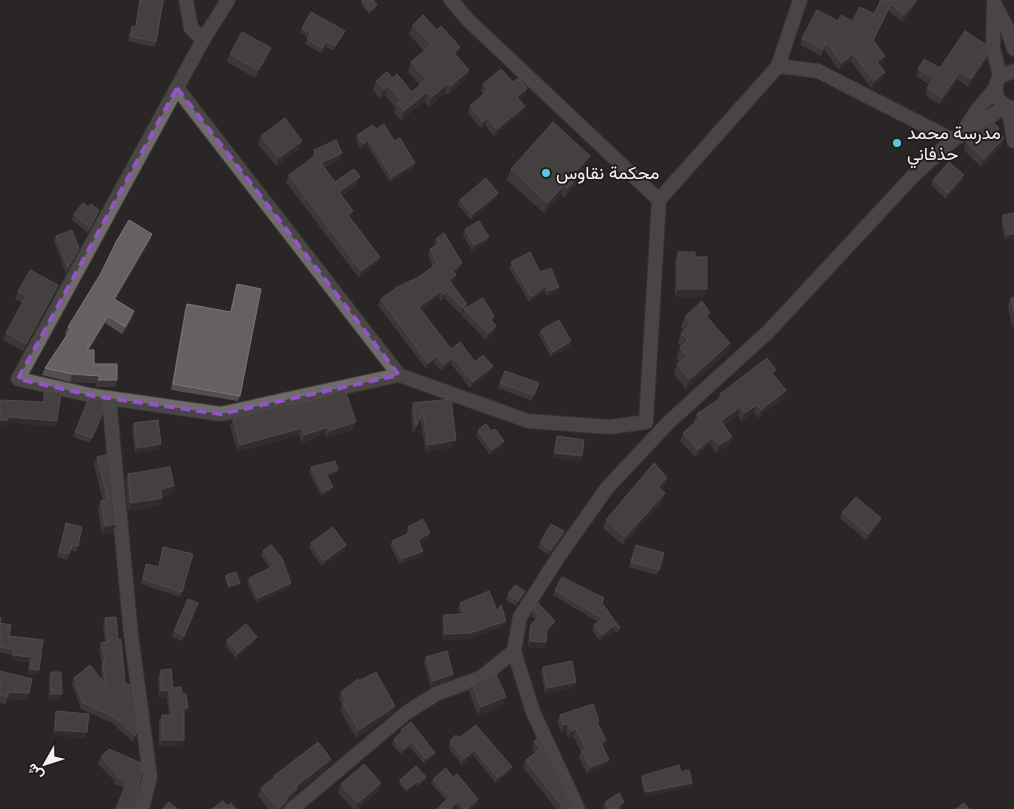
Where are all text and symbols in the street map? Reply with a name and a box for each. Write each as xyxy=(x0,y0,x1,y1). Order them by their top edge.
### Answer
place label: مدرسة محمد حذفاني xyxy=(907,122,1001,169)
marker: مدرسة محمد حذفاني xyxy=(891,137,903,149)
place label: محكمة نقاوس xyxy=(556,162,659,184)
marker: محكمة نقاوس xyxy=(540,167,552,179)
north arrow xyxy=(20,739,70,789)
text: ش xyxy=(23,760,47,784)

